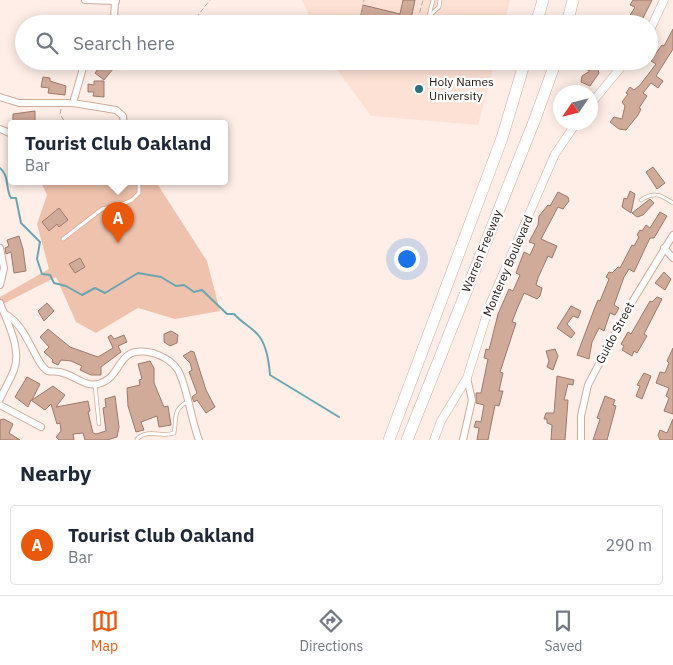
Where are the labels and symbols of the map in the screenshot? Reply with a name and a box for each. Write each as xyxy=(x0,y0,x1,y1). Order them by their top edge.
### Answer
place label: Holy Names University xyxy=(429,74,494,103)
marker: Holy Names University xyxy=(413,83,425,95)
north arrow xyxy=(553,85,598,130)
pin: A xyxy=(102,202,134,243)
street label: Warren Freeway xyxy=(458,208,505,294)
street label: Monterey Boulevard xyxy=(479,213,536,319)
your location xyxy=(394,246,420,272)
street label: Guido Street xyxy=(592,299,637,366)

